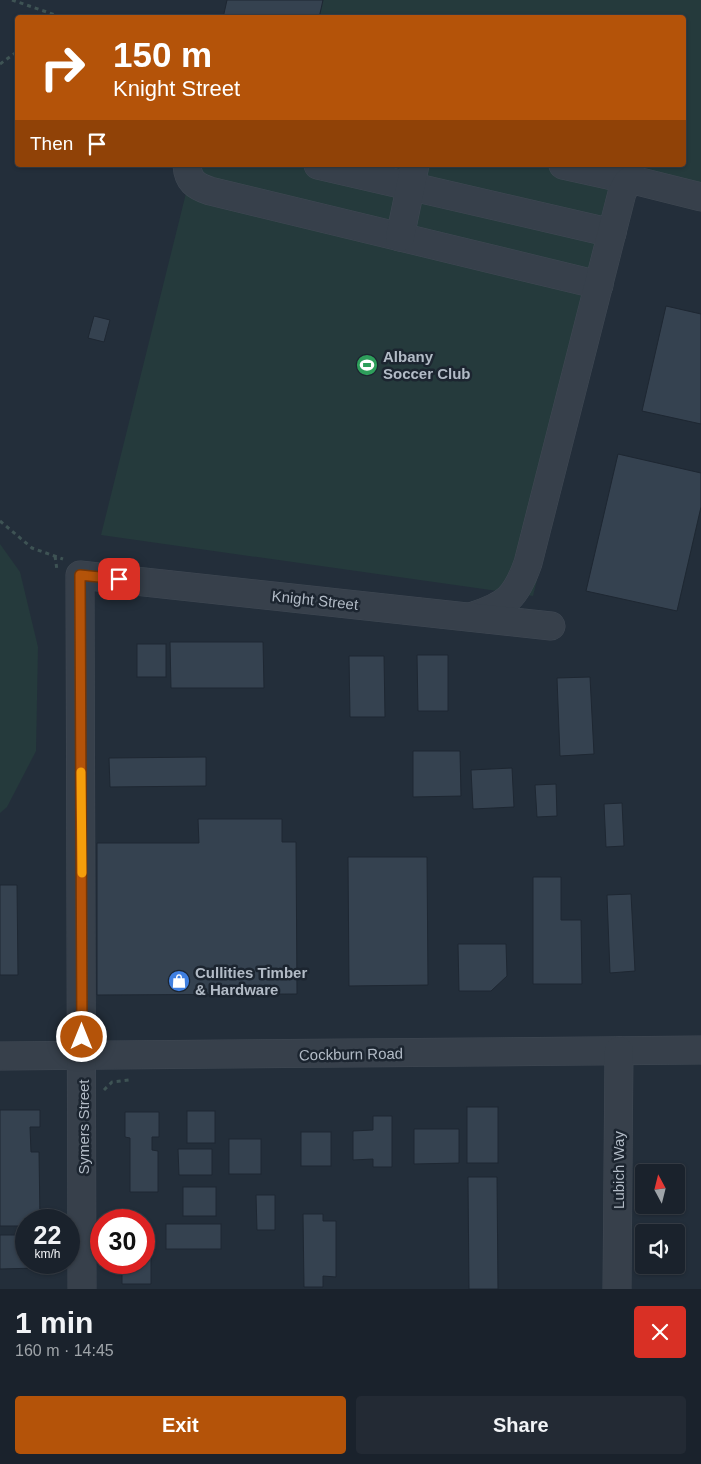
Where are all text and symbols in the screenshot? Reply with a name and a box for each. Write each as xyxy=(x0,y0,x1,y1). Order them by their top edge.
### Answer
icon: right xyxy=(30,35,95,100)
text: 150 m xyxy=(113,35,212,74)
text: Knight Street xyxy=(113,76,240,101)
icon: arrive xyxy=(83,130,111,158)
text: Then xyxy=(30,133,73,154)
place label: Albany Soccer Club xyxy=(383,348,471,382)
sports icon: Albany Soccer Club xyxy=(355,353,379,377)
pin xyxy=(98,558,140,600)
icon: arrive xyxy=(105,565,133,593)
street label: Knight Street xyxy=(271,587,360,613)
place label: Cullities Timber & Hardware xyxy=(195,964,307,998)
shop icon: Cullities Timber & Hardware xyxy=(167,969,191,993)
position arrow xyxy=(55,1010,107,1062)
street label: Cockburn Road xyxy=(299,1045,403,1063)
street label: Symers Street xyxy=(75,1079,92,1175)
street label: Lubich Way xyxy=(610,1131,627,1209)
north arrow xyxy=(635,1164,685,1214)
map controls xyxy=(635,1164,685,1274)
speed limit sign: 30 xyxy=(90,1209,155,1274)
text: 22 xyxy=(34,1221,61,1249)
button: sound xyxy=(635,1224,685,1274)
text: km/h xyxy=(34,1247,61,1261)
text: 1 min xyxy=(15,1306,93,1339)
button: close xyxy=(634,1306,686,1358)
text: 160 m · 14:45 xyxy=(15,1342,114,1359)
button: Exit xyxy=(15,1396,346,1454)
button: Share xyxy=(356,1396,686,1454)

